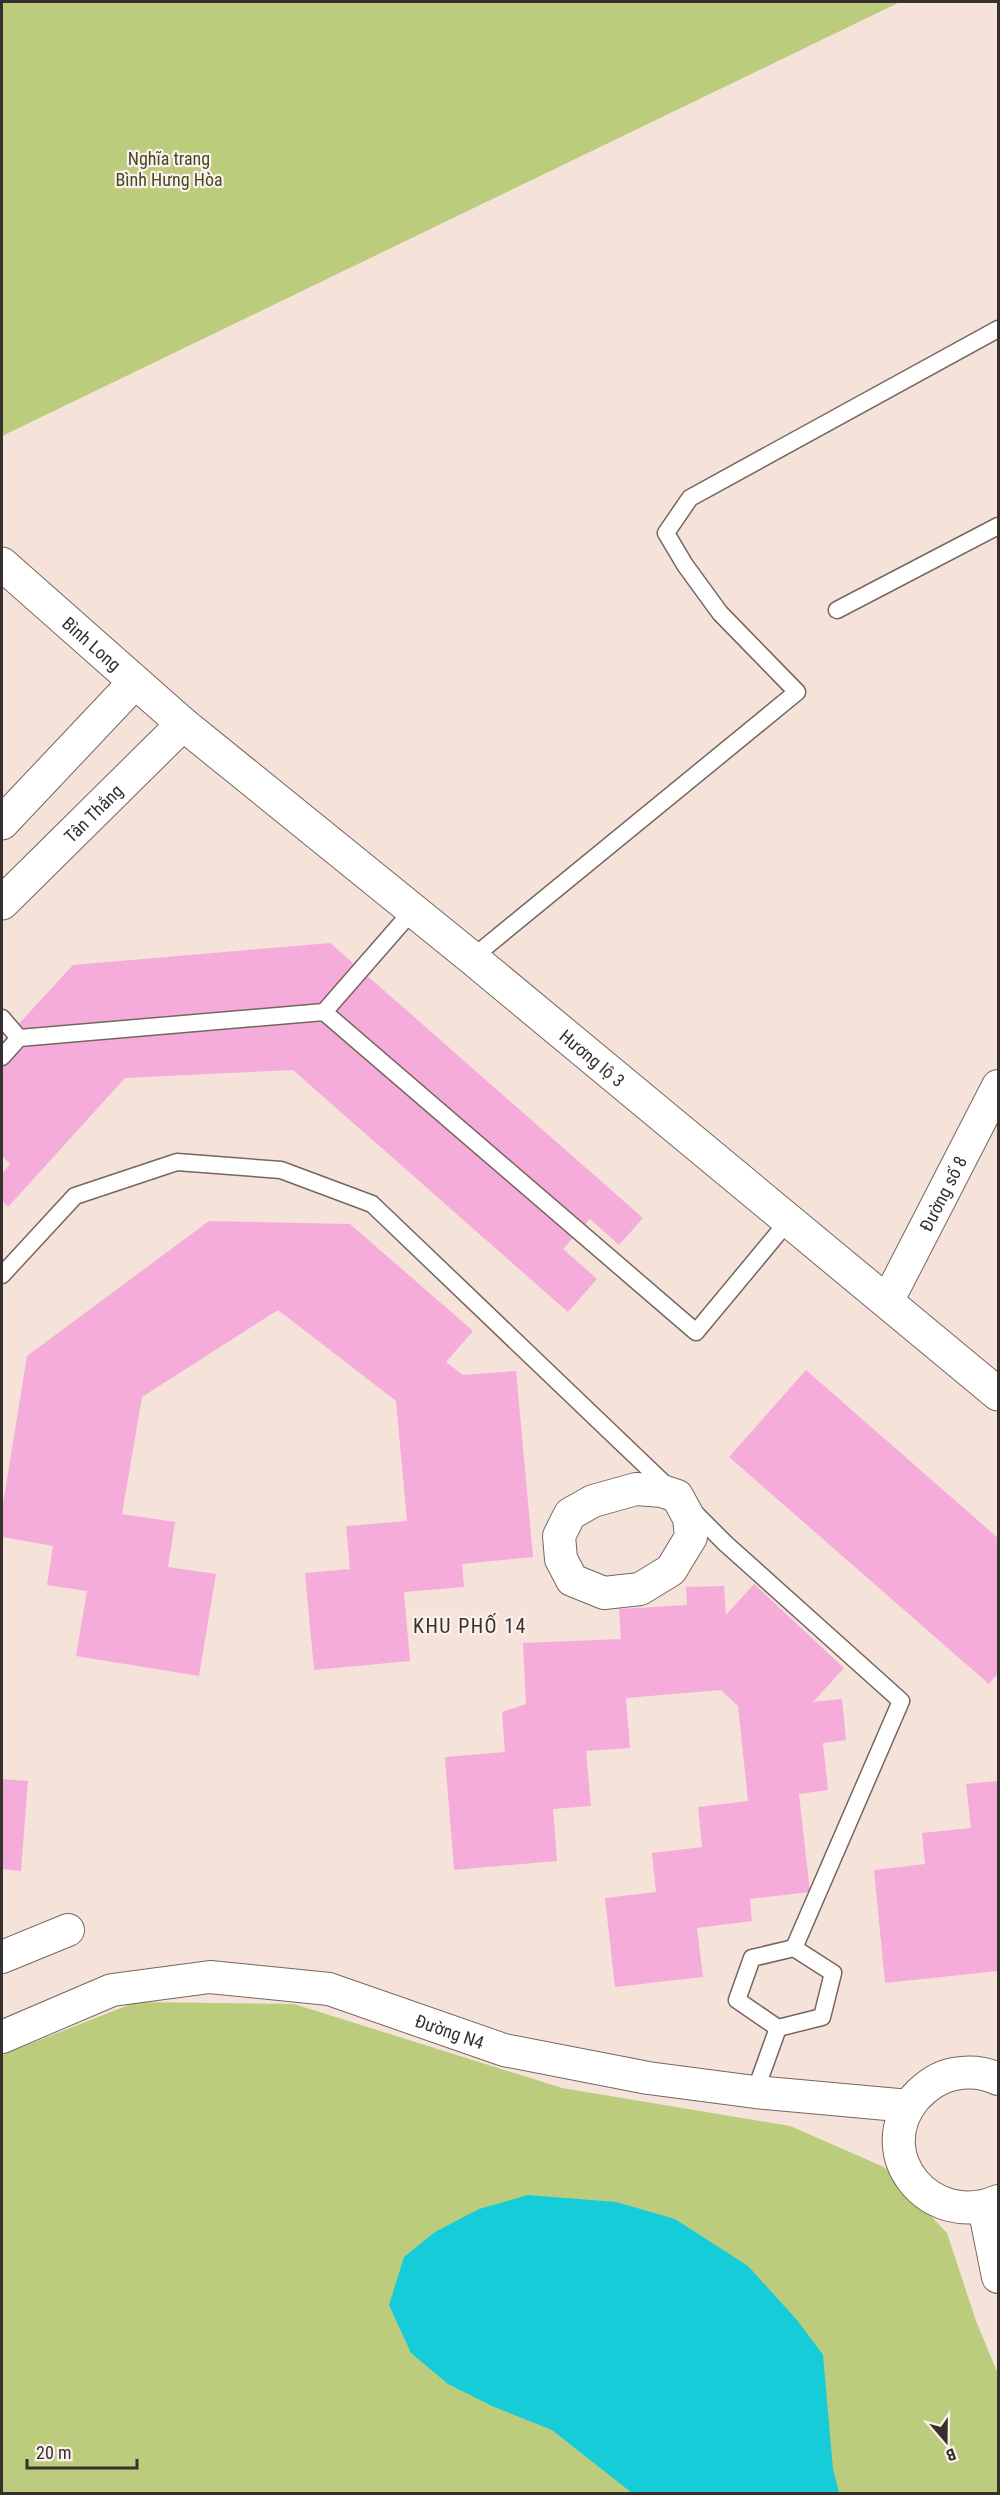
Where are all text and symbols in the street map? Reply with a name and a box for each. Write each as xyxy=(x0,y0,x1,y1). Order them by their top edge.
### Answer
park label: Nghĩa trang Bình Hưng Hòa xyxy=(115,148,223,190)
street label: Bình Long xyxy=(58,612,125,675)
street label: Tân Thắng xyxy=(59,780,127,846)
street label: Hương lộ 3 xyxy=(556,1025,629,1091)
street label: Đường số 8 xyxy=(915,1152,971,1235)
district label: KHU PHỐ 14 xyxy=(413,1613,527,1638)
street label: Đường N4 xyxy=(413,2009,487,2053)
north arrow xyxy=(916,2411,976,2471)
scale bar xyxy=(27,2432,136,2470)
text: 20 m xyxy=(36,2442,71,2463)
text: B xyxy=(943,2444,958,2465)

